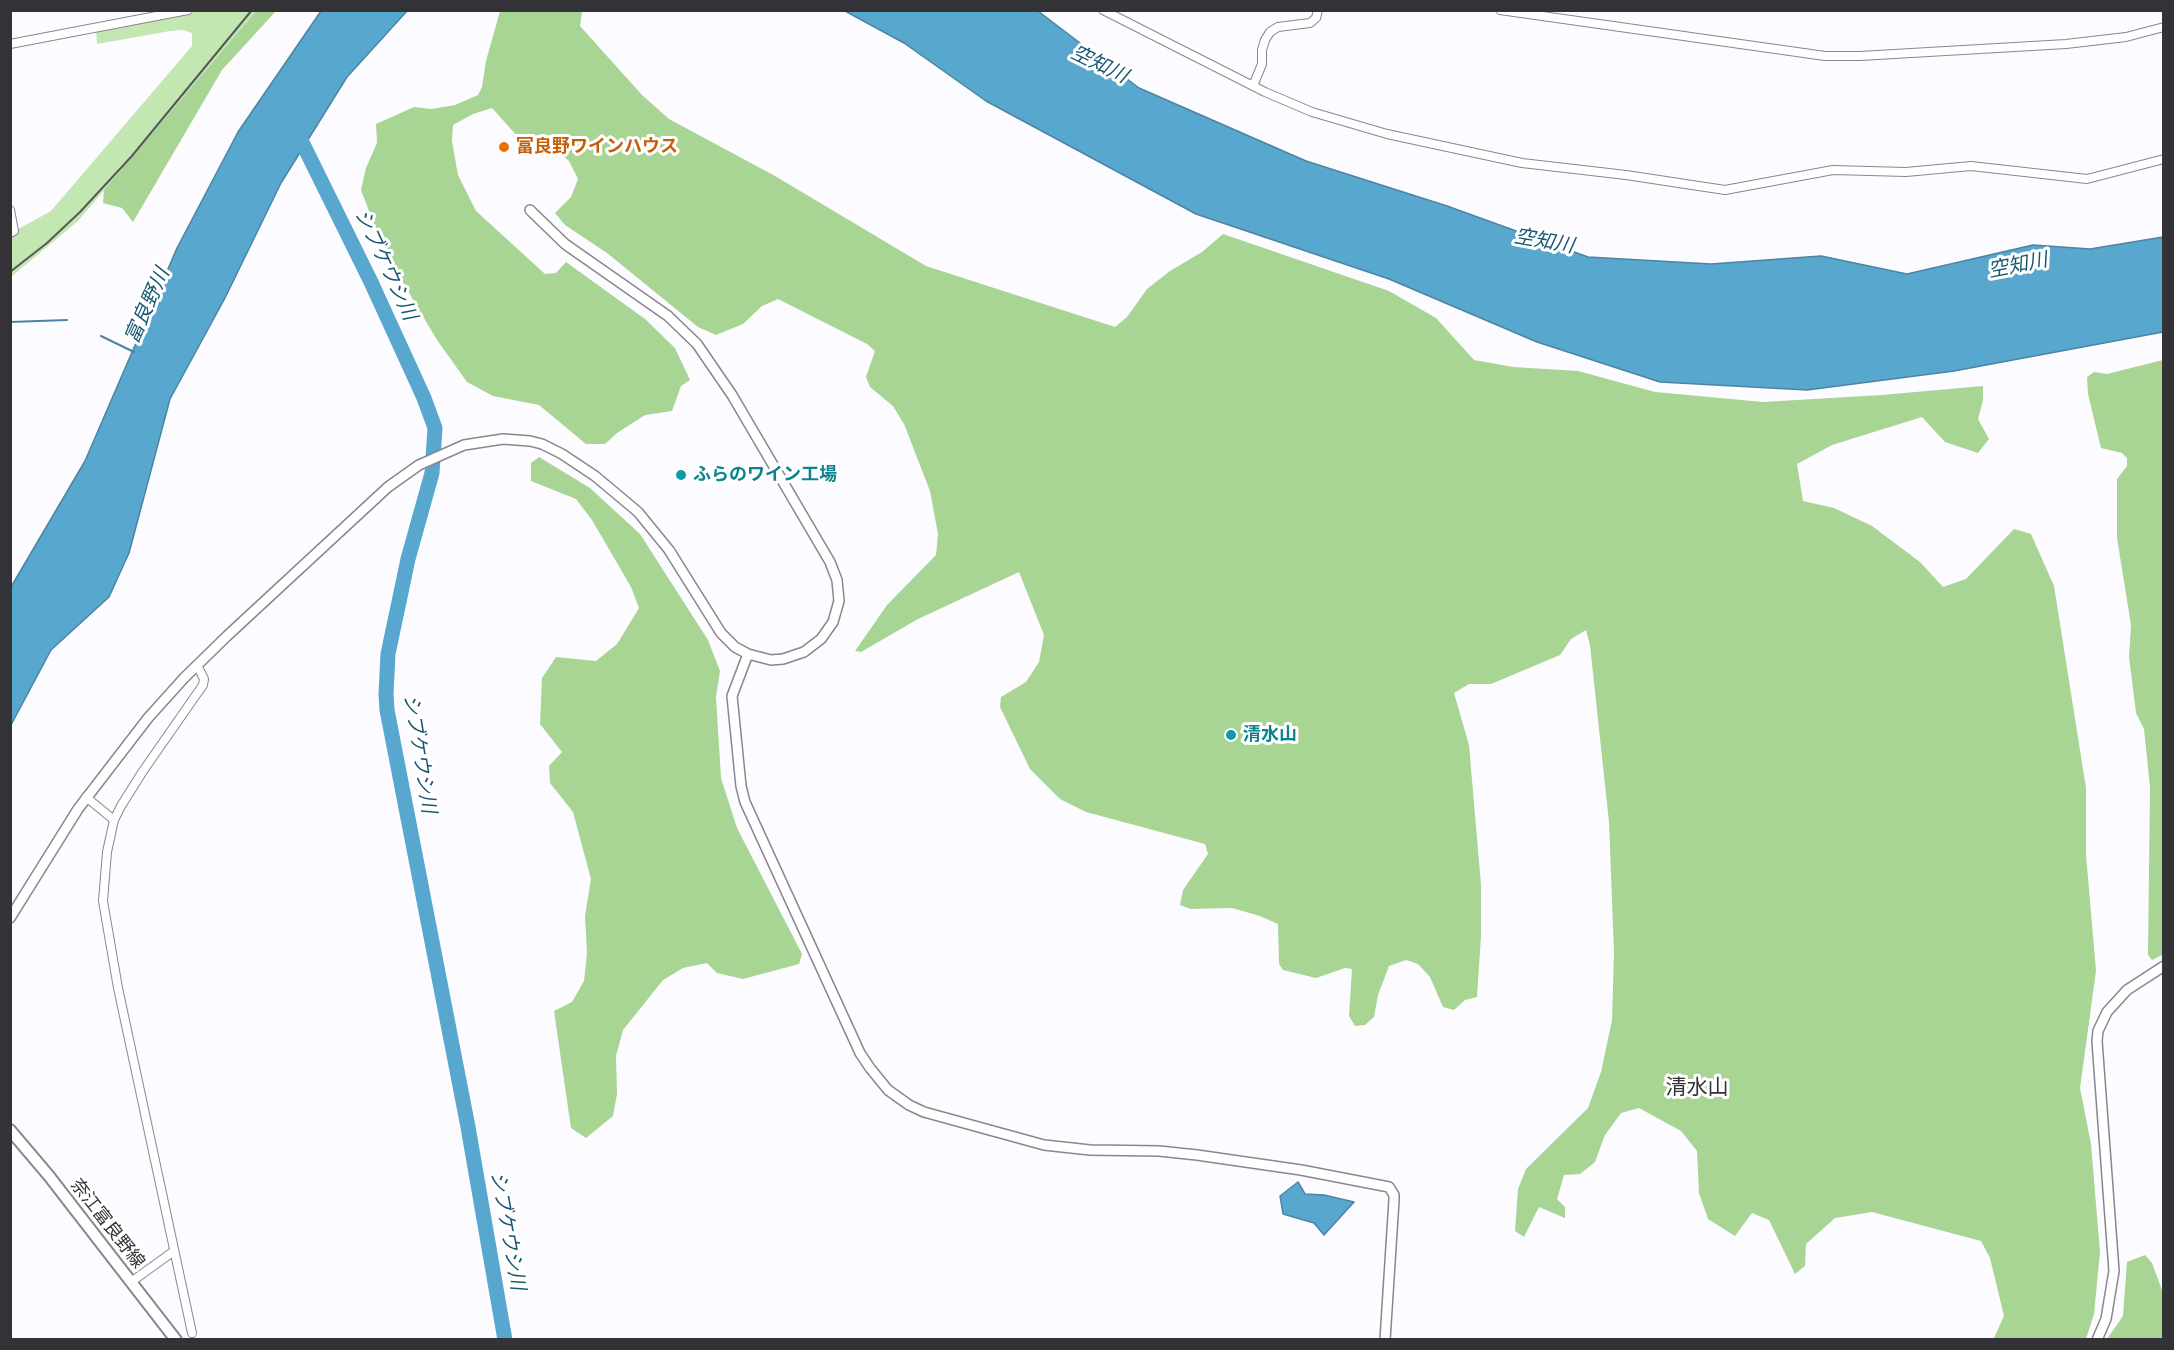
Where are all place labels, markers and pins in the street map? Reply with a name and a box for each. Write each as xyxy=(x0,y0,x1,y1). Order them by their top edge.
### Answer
place label: 富良野ワインハウス xyxy=(516,136,678,158)
marker: 富良野ワインハウス xyxy=(497,140,511,154)
place label: ふらのワイン工場 xyxy=(693,464,837,486)
marker: ふらのワイン工場 xyxy=(674,468,688,482)
place label: 清水山 xyxy=(1243,724,1297,746)
marker: 清水山 xyxy=(1224,728,1238,742)

